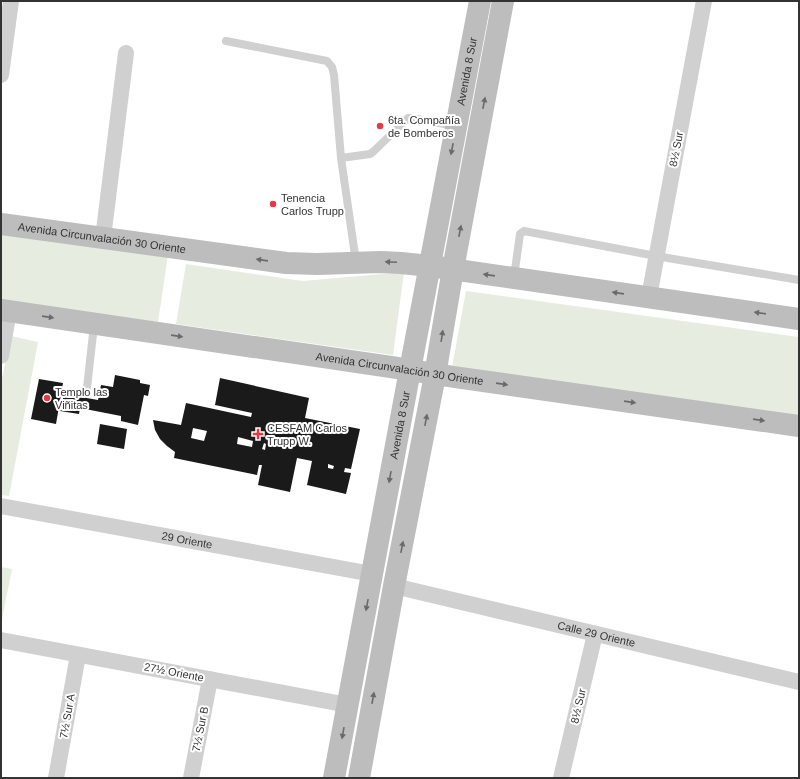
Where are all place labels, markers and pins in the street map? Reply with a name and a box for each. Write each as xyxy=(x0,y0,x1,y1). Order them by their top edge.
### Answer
place label: 6ta. Compañía de Bomberos xyxy=(388,114,461,139)
marker: 6ta. Compañía de Bomberos xyxy=(375,121,385,131)
place label: Tenencia Carlos Trupp xyxy=(281,192,344,217)
marker: Tenencia Carlos Trupp xyxy=(268,199,278,209)
place label: Templo las Viñitas xyxy=(55,386,108,411)
marker: Templo las Viñitas xyxy=(42,393,52,403)
place label: CESFAM Carlos Trupp W. xyxy=(267,422,348,447)
marker: CESFAM Carlos Trupp W. xyxy=(252,428,264,440)

